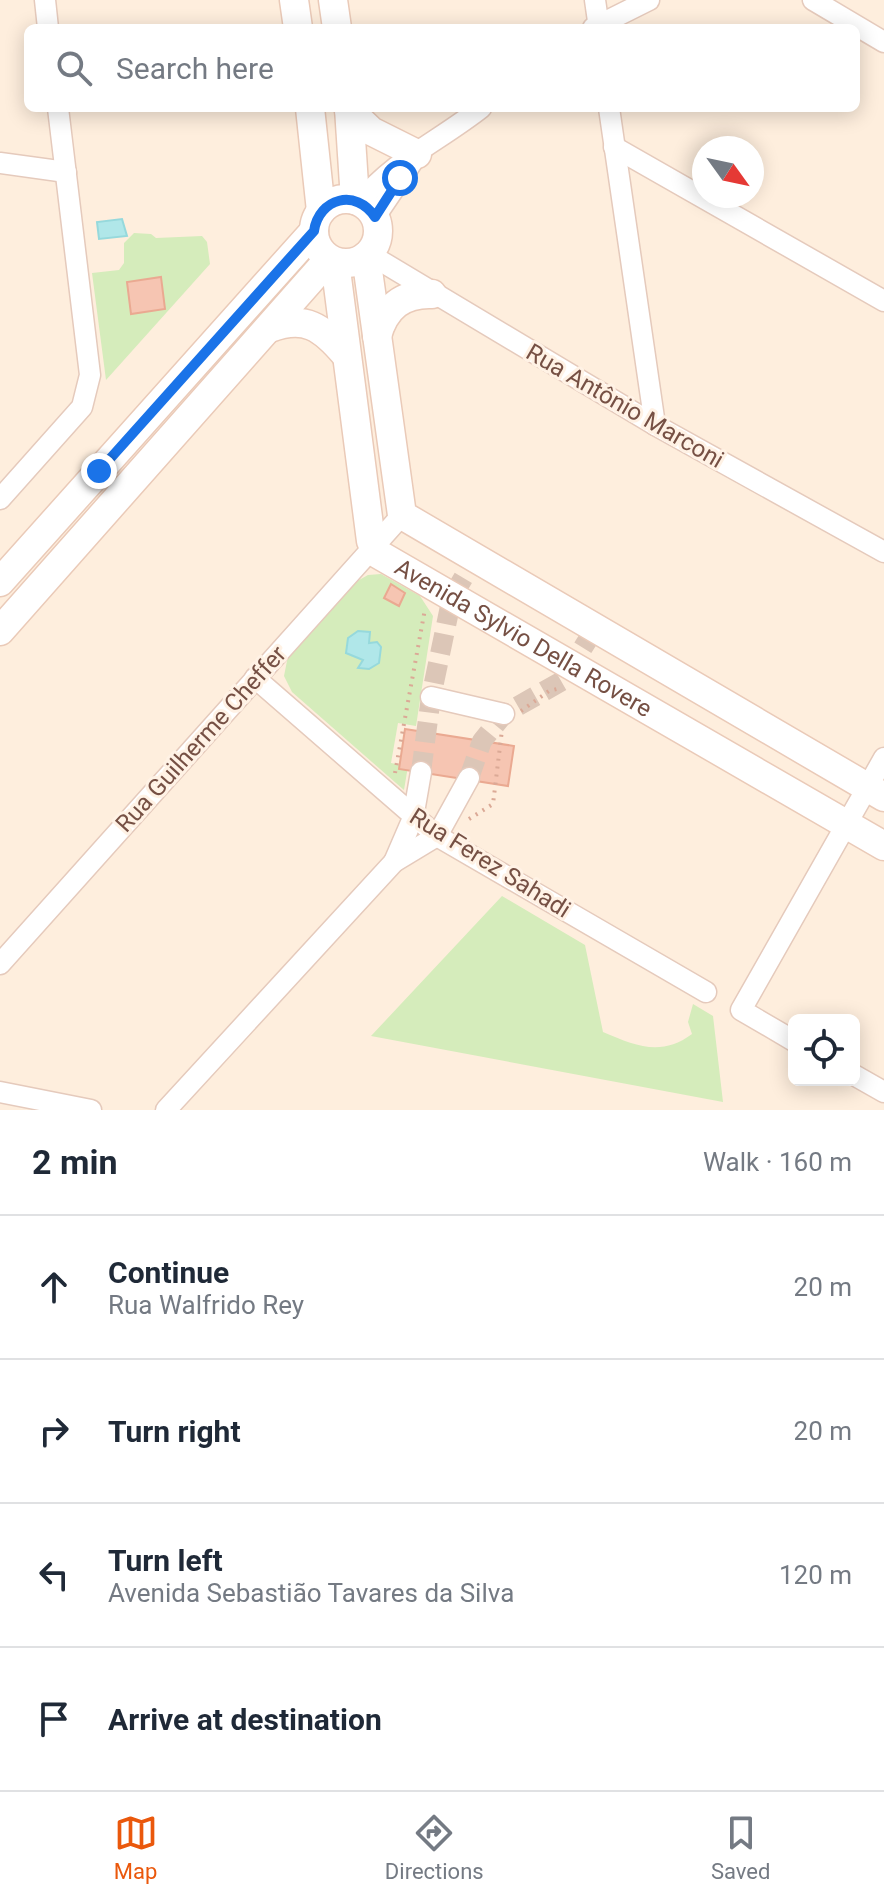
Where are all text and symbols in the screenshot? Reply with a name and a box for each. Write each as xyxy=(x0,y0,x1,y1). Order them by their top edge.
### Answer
search box xyxy=(24,24,860,112)
icon: search xyxy=(52,46,96,90)
text: Search here xyxy=(116,51,274,86)
north arrow xyxy=(692,136,764,208)
route start xyxy=(382,160,418,196)
street label: Rua Antônio Marconi xyxy=(521,338,729,474)
route end xyxy=(81,453,117,489)
street label: Avenida Sylvio Della Rovere xyxy=(390,553,657,723)
street label: Rua Guilherme Cheffer xyxy=(110,640,292,838)
street label: Rua Ferez Sahadi xyxy=(404,802,576,924)
map controls xyxy=(788,1014,860,1086)
button: locate xyxy=(788,1014,860,1086)
text: 2 min xyxy=(32,1142,117,1182)
text: Walk · 160 m xyxy=(703,1147,852,1177)
text: Continue xyxy=(108,1255,229,1290)
icon: ahead xyxy=(32,1265,76,1309)
text: 20 m xyxy=(794,1272,852,1302)
text: Rua Walfrido Rey xyxy=(108,1290,304,1320)
icon: right xyxy=(32,1409,76,1453)
text: Turn right xyxy=(108,1414,241,1449)
text: 20 m xyxy=(794,1416,852,1446)
text: Turn left xyxy=(108,1543,223,1578)
icon: left xyxy=(32,1553,76,1597)
text: 120 m xyxy=(779,1560,852,1590)
text: Avenida Sebastião Tavares da Silva xyxy=(108,1578,514,1608)
icon: arrive xyxy=(32,1697,76,1741)
text: Arrive at destination xyxy=(108,1702,382,1737)
tab: Map xyxy=(114,1811,158,1884)
tab: Directions xyxy=(385,1811,484,1884)
tab: Saved xyxy=(711,1811,770,1884)

